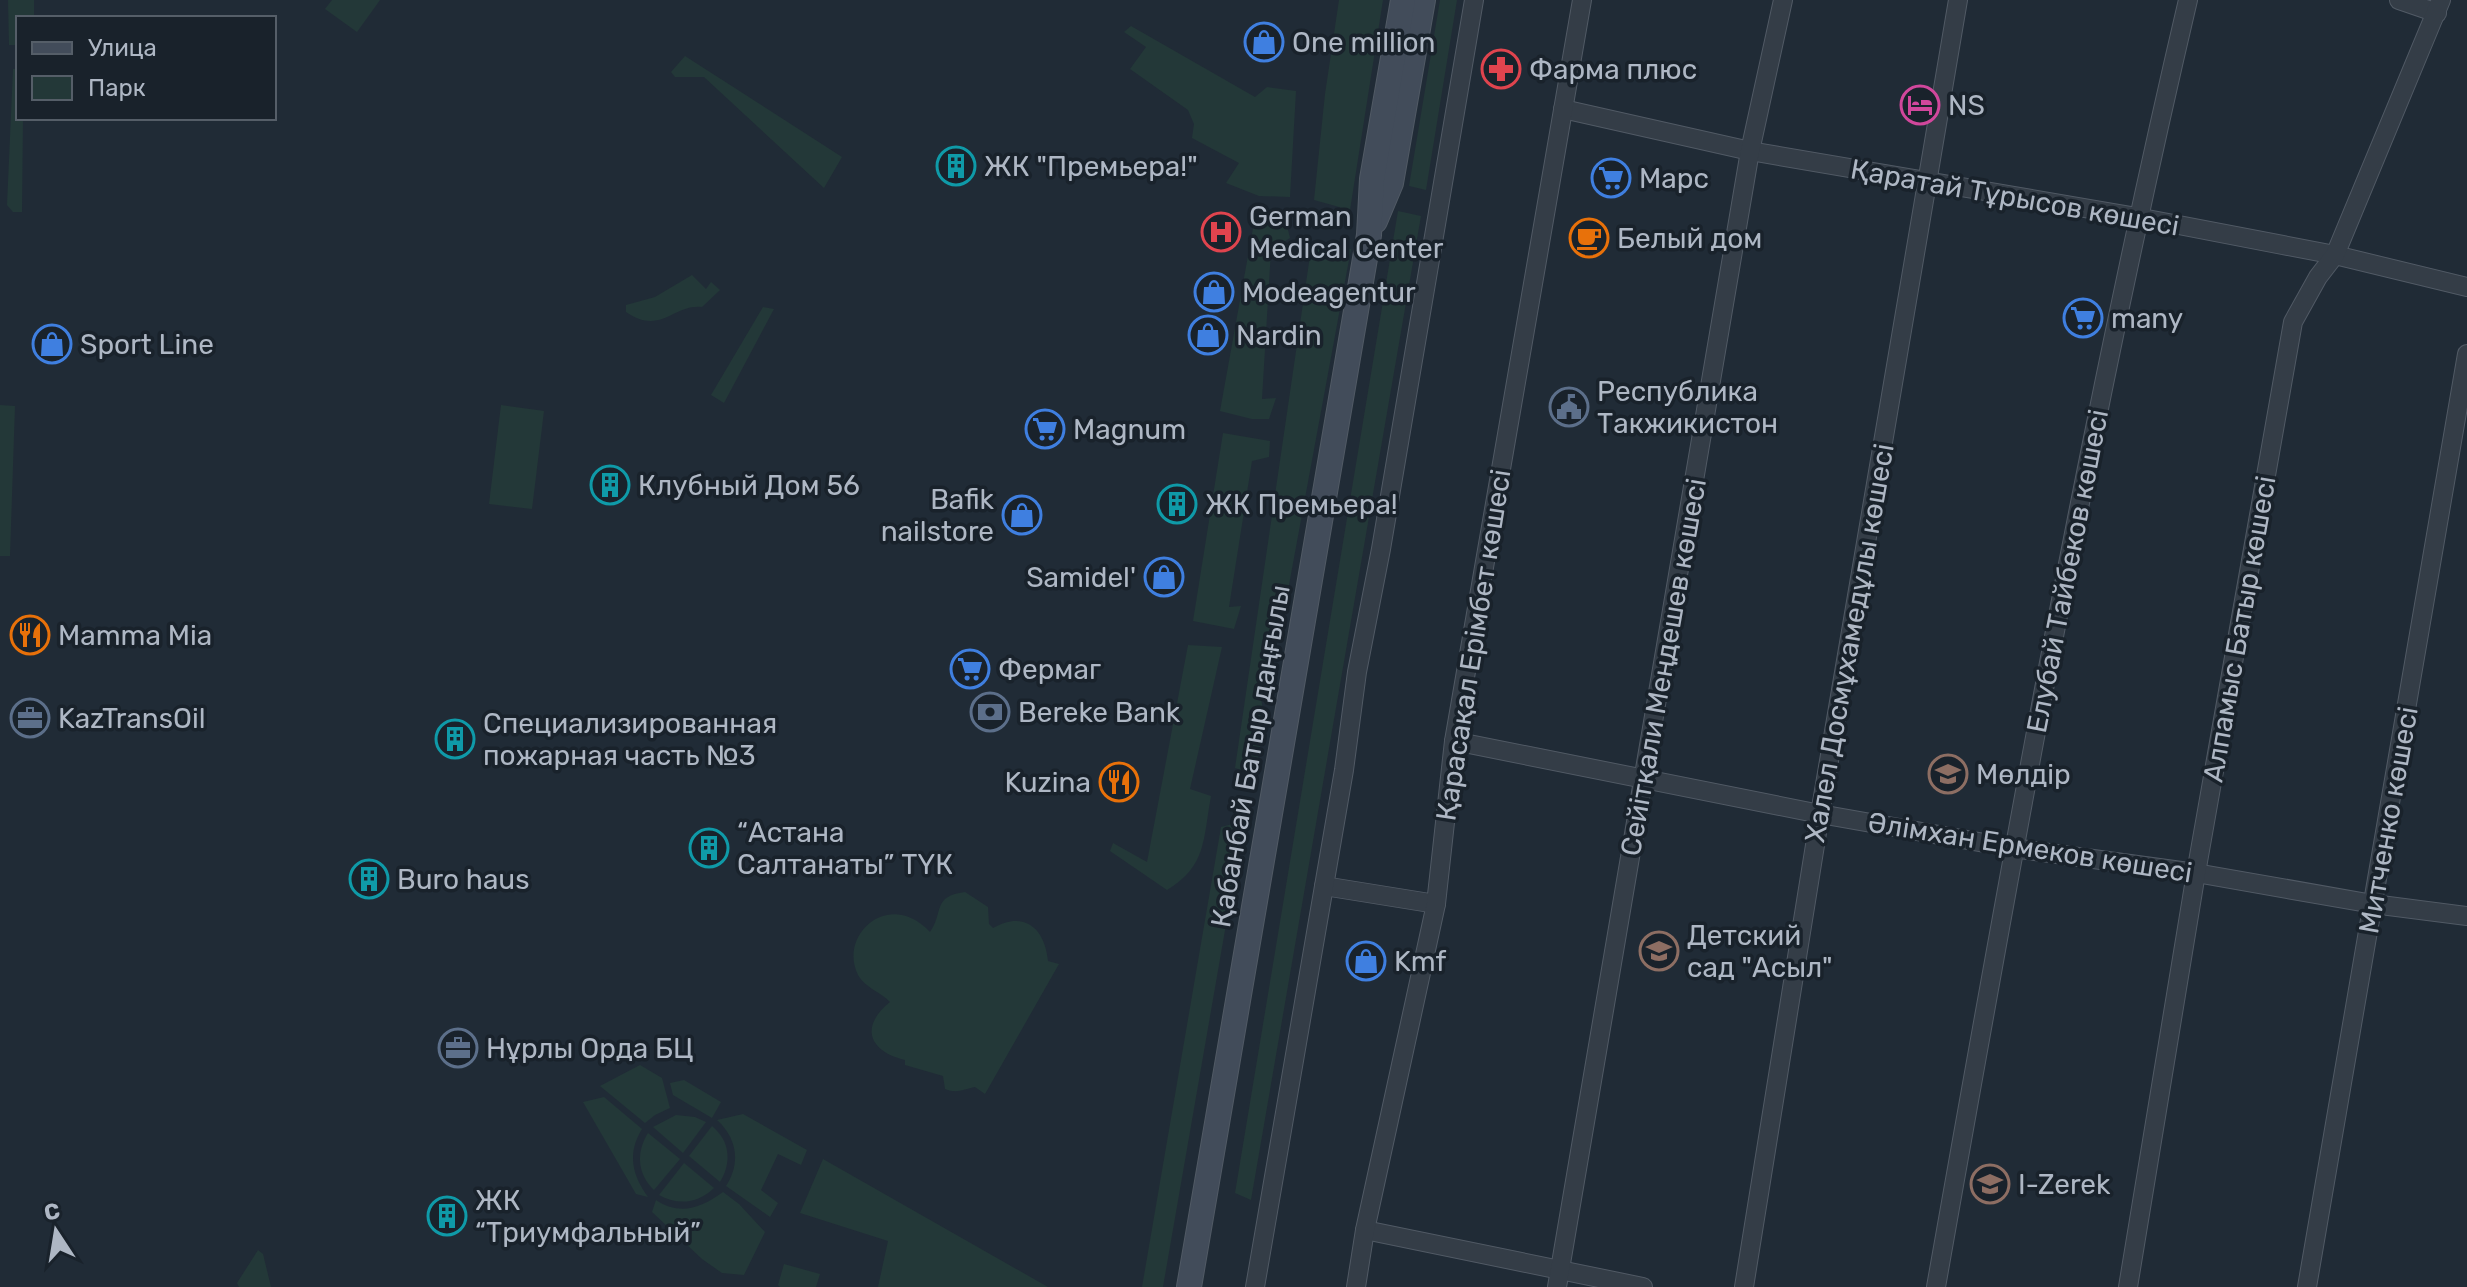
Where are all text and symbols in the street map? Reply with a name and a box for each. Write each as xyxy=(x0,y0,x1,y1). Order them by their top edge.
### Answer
legend xyxy=(16,16,276,120)
shop icon: One million xyxy=(1243,21,1285,63)
place label: One million xyxy=(1292,26,1436,59)
text: Улица xyxy=(88,34,157,62)
pharmacy icon: Фарма плюс xyxy=(1480,48,1522,90)
place label: Фарма плюс xyxy=(1529,53,1697,86)
text: Парк xyxy=(88,74,146,102)
hotel icon: NS xyxy=(1899,84,1941,126)
place label: NS xyxy=(1948,89,1985,122)
building icon: ЖК "Премьера!" xyxy=(935,145,977,187)
place label: ЖК "Премьера!" xyxy=(984,150,1198,183)
street label: Қаратай Тұрысов көшесі xyxy=(1848,152,2182,243)
supermarket icon: Марс xyxy=(1590,157,1632,199)
place label: Марс xyxy=(1639,162,1709,195)
place label: German Medical Center xyxy=(1249,200,1444,265)
hospital icon: German Medical Center xyxy=(1200,211,1242,253)
cafe icon: Белый дом xyxy=(1568,217,1610,259)
place label: Белый дом xyxy=(1617,222,1762,255)
shop icon: Modeagentur xyxy=(1193,271,1235,313)
place label: Modeagentur xyxy=(1242,276,1416,309)
supermarket icon: many xyxy=(2062,297,2104,339)
place label: many xyxy=(2111,302,2183,335)
shop icon: Nardin xyxy=(1187,314,1229,356)
place label: Nardin xyxy=(1236,319,1322,352)
shop icon: Sport Line xyxy=(31,323,73,365)
place label: Sport Line xyxy=(80,328,214,361)
place label: Республика Такжикистон xyxy=(1597,375,1778,440)
public building icon: Республика Такжикистон xyxy=(1548,386,1590,428)
street label: Елубай Тайбеков көшесі xyxy=(2020,407,2115,736)
supermarket icon: Magnum xyxy=(1024,408,1066,450)
place label: Magnum xyxy=(1073,413,1186,446)
street label: Халел Досмұхамедұлы көшесі xyxy=(1798,441,1901,845)
building icon: Клубный Дом 56 xyxy=(589,464,631,506)
street label: Қарасақал Ерімбет көшесі xyxy=(1429,467,1518,823)
place label: Клубный Дом 56 xyxy=(638,469,860,502)
street label: Алпамыс Батыр көшесі xyxy=(2196,473,2283,785)
street label: Сейітқали Меңдешев көшесі xyxy=(1614,476,1713,858)
place label: Bafik nailstore xyxy=(881,483,995,548)
building icon: ЖК Премьера! xyxy=(1156,483,1198,525)
place label: ЖК Премьера! xyxy=(1205,488,1398,521)
shop icon: Bafik nailstore xyxy=(1001,494,1043,536)
shop icon: Samidel' xyxy=(1143,556,1185,598)
place label: Samidel' xyxy=(1026,561,1136,594)
street label: Қабанбай Батыр даңғылы xyxy=(1204,582,1297,930)
restaurant icon: Mamma Mia xyxy=(9,614,51,656)
place label: Mamma Mia xyxy=(58,619,212,652)
supermarket icon: Фермаг xyxy=(949,648,991,690)
place label: Фермаг xyxy=(998,653,1101,686)
bank icon: Bereke Bank xyxy=(969,691,1011,733)
place label: Bereke Bank xyxy=(1018,696,1181,729)
office icon: KazTransOil xyxy=(9,697,51,739)
place label: KazTransOil xyxy=(58,702,205,735)
street label: Митченко көшесі xyxy=(2352,704,2425,936)
place label: Специализированная пожарная часть №3 xyxy=(483,707,777,772)
building icon: Специализированная пожарная часть №3 xyxy=(434,718,476,760)
school or university icon: Мөлдір xyxy=(1927,753,1969,795)
place label: Мөлдір xyxy=(1976,758,2071,791)
restaurant icon: Kuzina xyxy=(1098,761,1140,803)
place label: Kuzina xyxy=(1004,766,1091,799)
street label: Әлімхан Ермеков көшесі xyxy=(1865,806,2194,889)
place label: “Астана Салтанаты” ТҮК xyxy=(737,816,953,881)
building icon: “Астана Салтанаты” ТҮК xyxy=(688,827,730,869)
building icon: Buro haus xyxy=(348,858,390,900)
place label: Buro haus xyxy=(397,863,530,896)
place label: Детский сад "Асыл" xyxy=(1687,919,1833,984)
school or university icon: Детский сад "Асыл" xyxy=(1638,930,1680,972)
shop icon: Kmf xyxy=(1345,940,1387,982)
place label: Kmf xyxy=(1394,945,1446,978)
office icon: Нұрлы Орда БЦ xyxy=(437,1027,479,1069)
place label: Нұрлы Орда БЦ xyxy=(486,1032,694,1065)
school or university icon: I-Zerek xyxy=(1969,1163,2011,1205)
place label: I-Zerek xyxy=(2018,1168,2111,1201)
place label: ЖК “Триумфальный” xyxy=(475,1184,701,1249)
north arrow xyxy=(16,1191,96,1271)
building icon: ЖК “Триумфальный” xyxy=(426,1195,468,1237)
text: С xyxy=(42,1197,62,1227)

